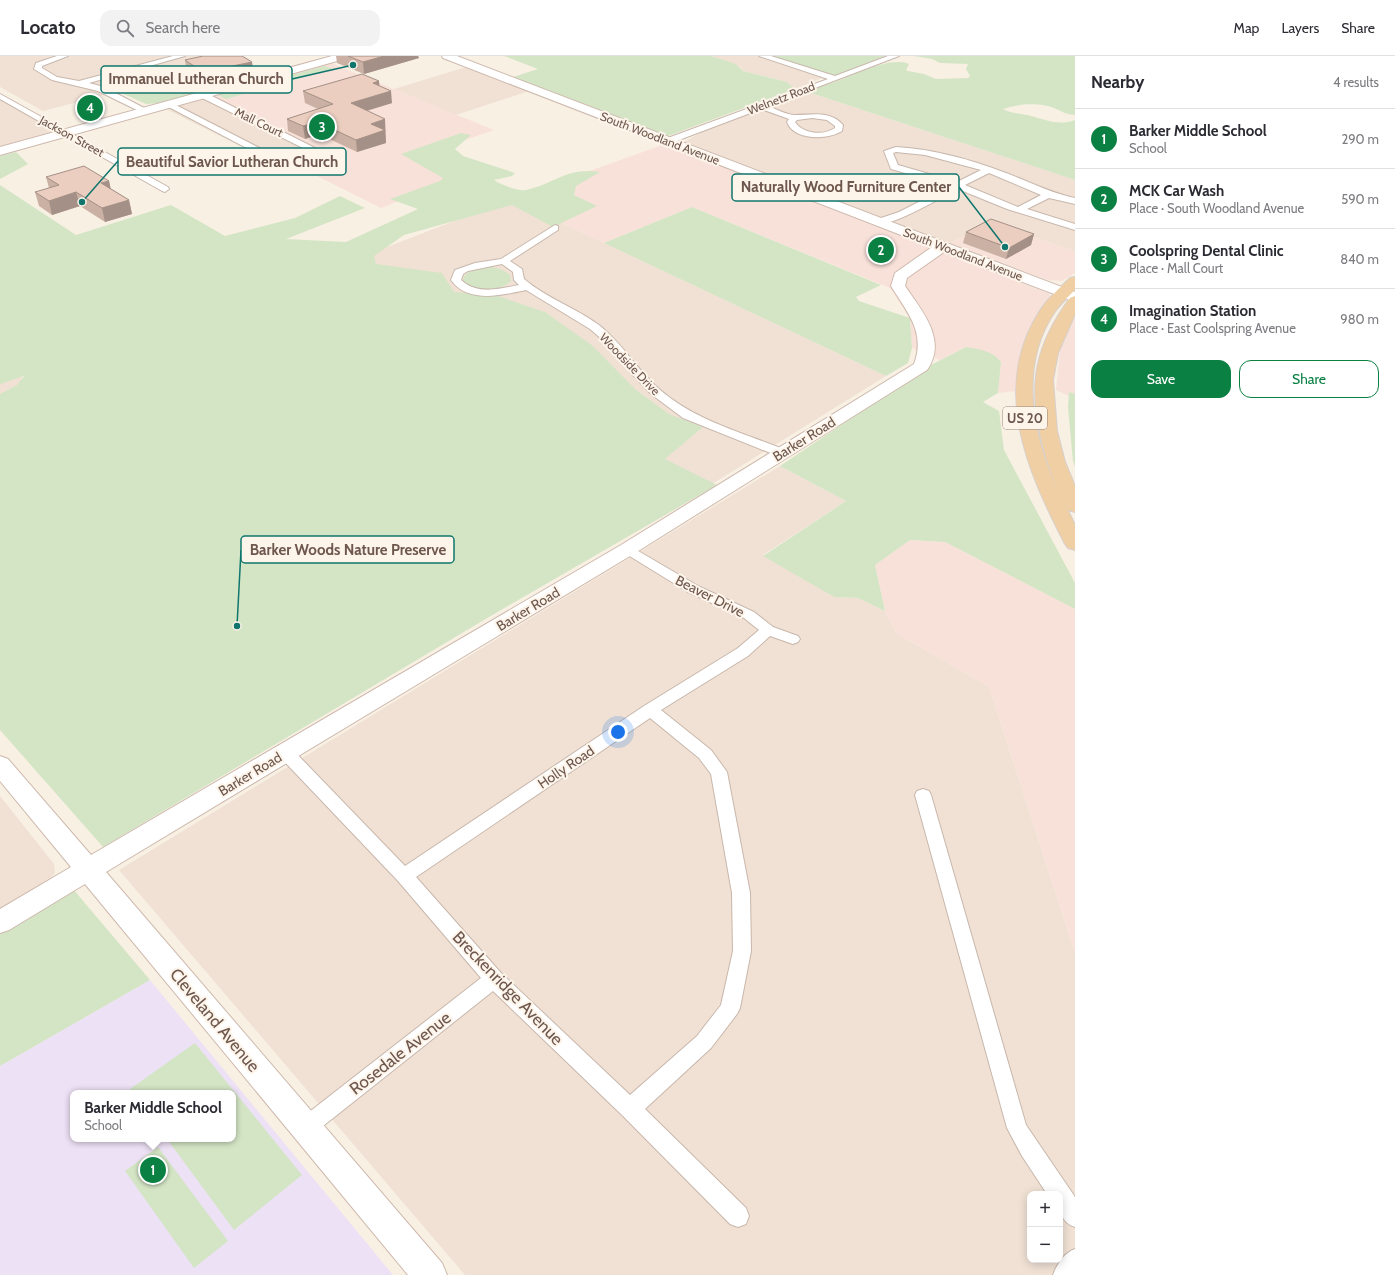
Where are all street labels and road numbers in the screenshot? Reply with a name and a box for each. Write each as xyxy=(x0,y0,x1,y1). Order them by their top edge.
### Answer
street label: Welnetz Road xyxy=(745,78,817,118)
street label: Mall Court xyxy=(232,104,286,140)
street label: South Woodland Avenue xyxy=(598,108,722,168)
street label: Jackson Street xyxy=(36,112,107,160)
street label: South Woodland Avenue xyxy=(901,224,1025,284)
street label: Woodside Drive xyxy=(597,330,663,398)
road number: US 20 xyxy=(1003,407,1047,429)
street label: Barker Road xyxy=(769,413,839,465)
street label: Beaver Drive xyxy=(673,571,747,621)
street label: Barker Road xyxy=(493,583,563,635)
street label: Holly Road xyxy=(534,742,598,792)
street label: Barker Road xyxy=(215,748,285,800)
street label: Breckenridge Avenue xyxy=(449,927,568,1049)
street label: Cleveland Avenue xyxy=(166,964,264,1076)
street label: Rosedale Avenue xyxy=(345,1007,455,1099)

